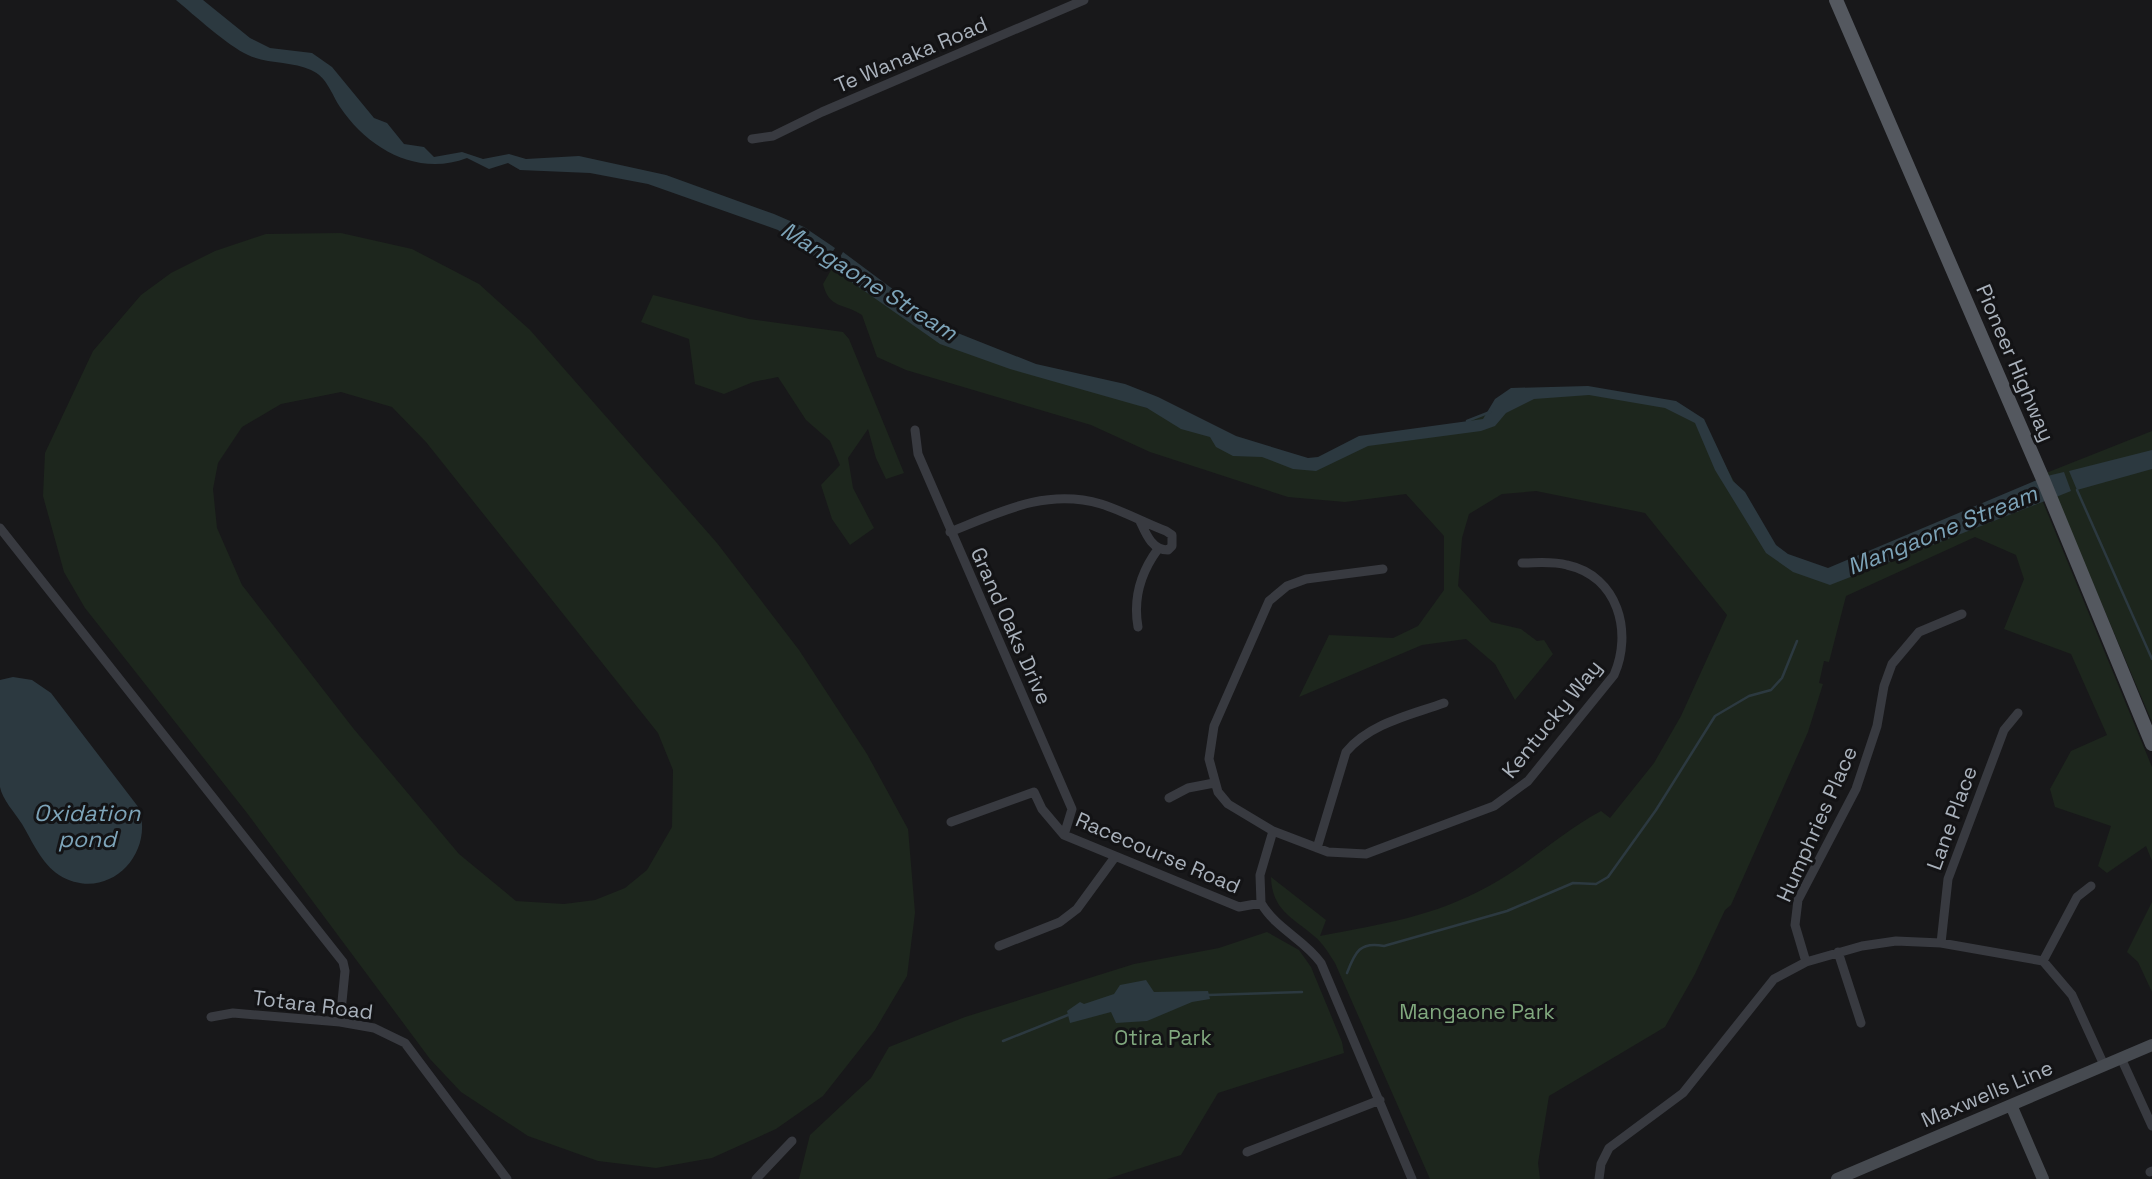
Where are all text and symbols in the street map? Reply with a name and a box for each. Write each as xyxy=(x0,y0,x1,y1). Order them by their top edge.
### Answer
street label: Te Wanaka Road xyxy=(830,10,991,99)
water label: Mangaone Stream xyxy=(775,215,964,348)
street label: Pioneer Highway xyxy=(1970,280,2061,446)
water label: Mangaone Stream xyxy=(1843,478,2043,582)
street label: Grand Oaks Drive xyxy=(965,543,1058,709)
street label: Kentucky Way xyxy=(1496,654,1608,783)
street label: Humphries Place xyxy=(1770,742,1863,906)
street label: Lane Place xyxy=(1920,762,1983,874)
water label: Oxidation pond xyxy=(34,798,141,854)
street label: Racecourse Road xyxy=(1072,806,1245,899)
street label: Totara Road xyxy=(251,984,375,1025)
park label: Mangaone Park xyxy=(1399,998,1555,1025)
park label: Otira Park xyxy=(1114,1024,1212,1051)
street label: Maxwells Line xyxy=(1917,1054,2057,1133)

